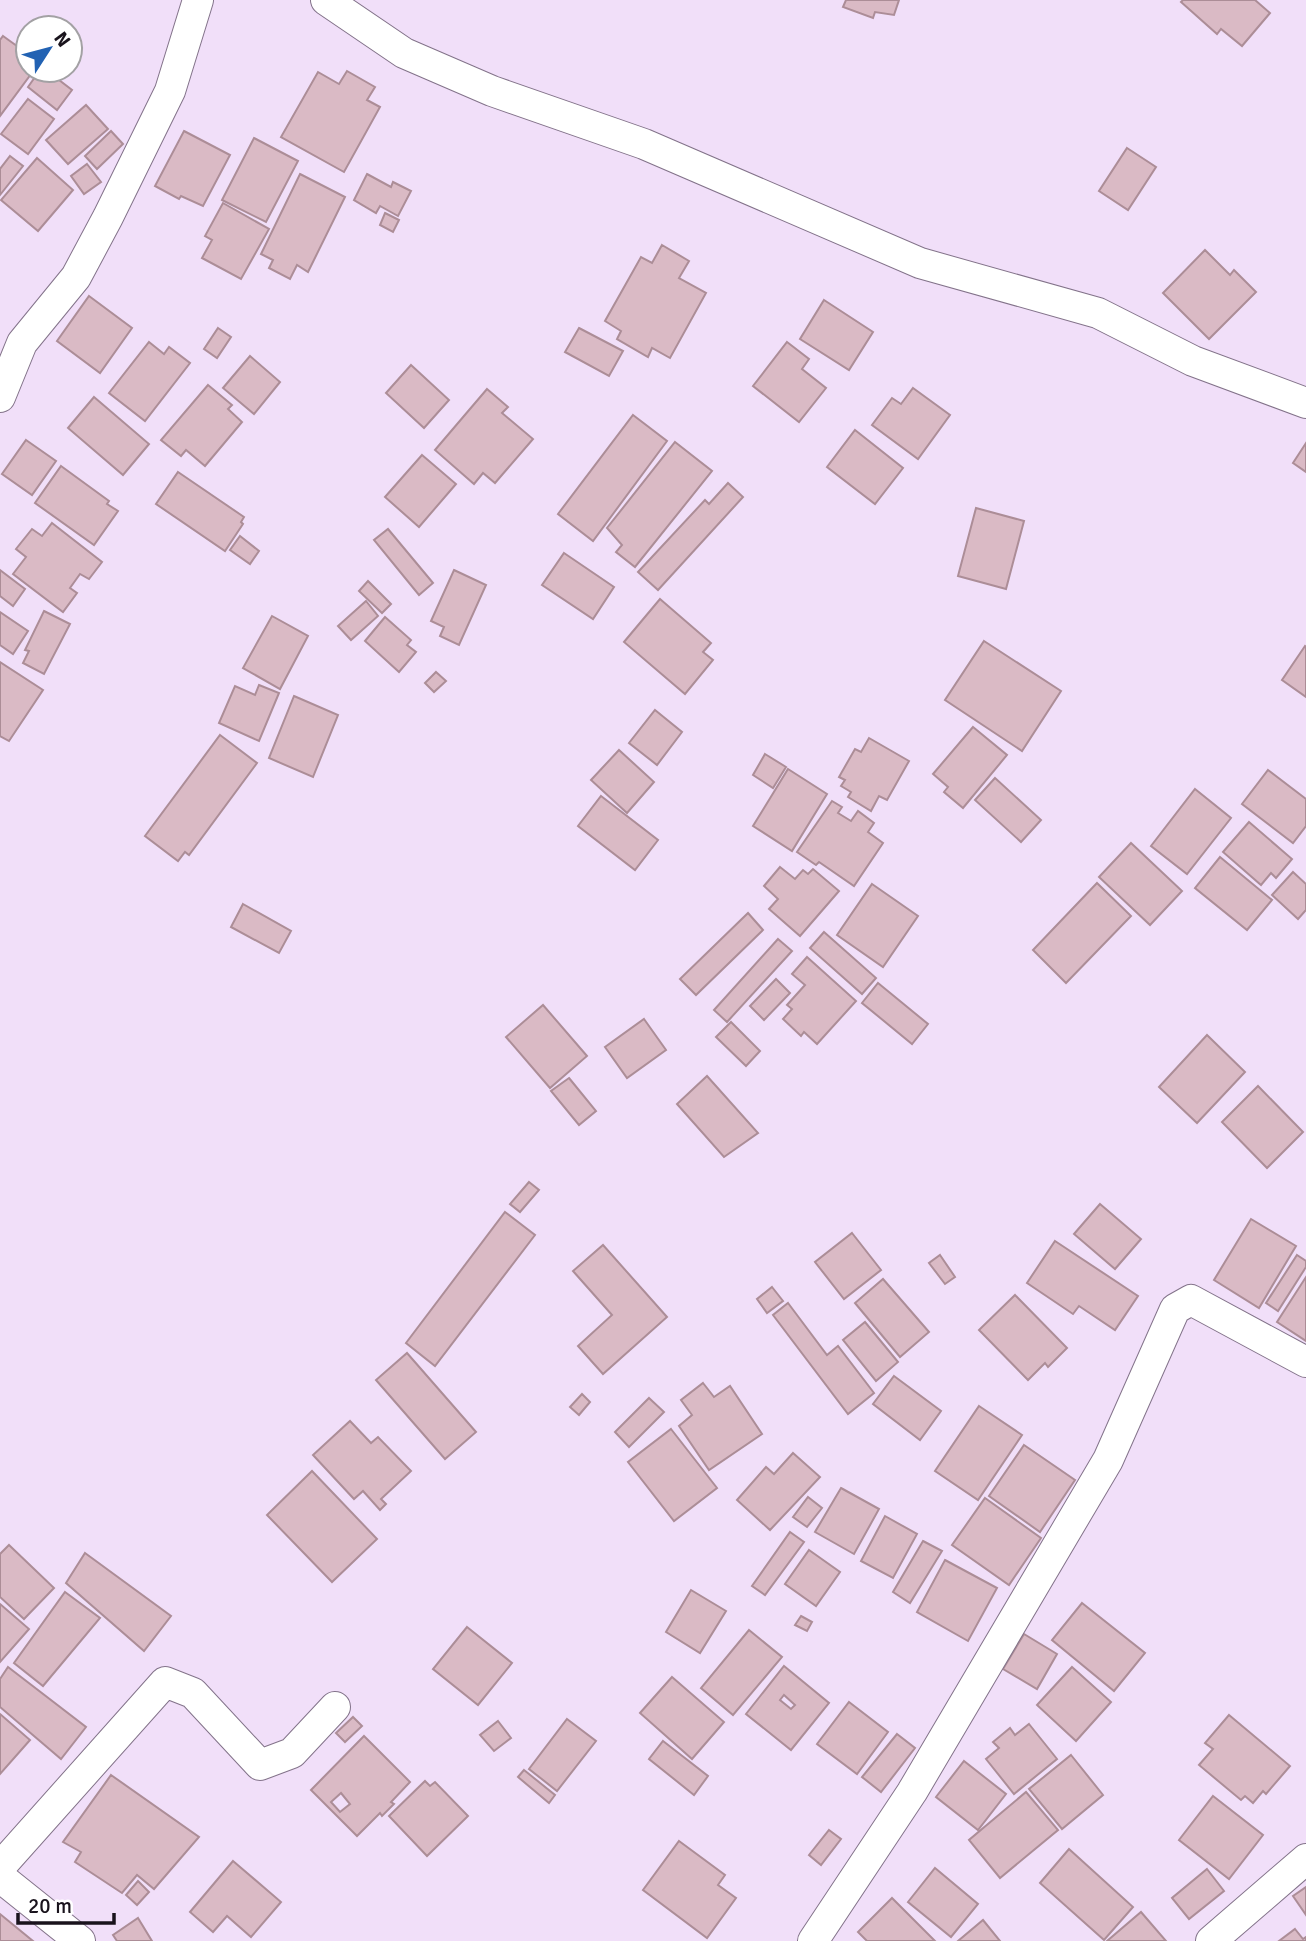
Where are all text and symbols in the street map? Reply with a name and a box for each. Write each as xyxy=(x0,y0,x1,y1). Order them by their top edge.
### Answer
north arrow xyxy=(14,14,84,84)
text: N xyxy=(48,27,76,52)
scale bar xyxy=(18,1882,114,1926)
text: 20 m xyxy=(28,1893,72,1919)

